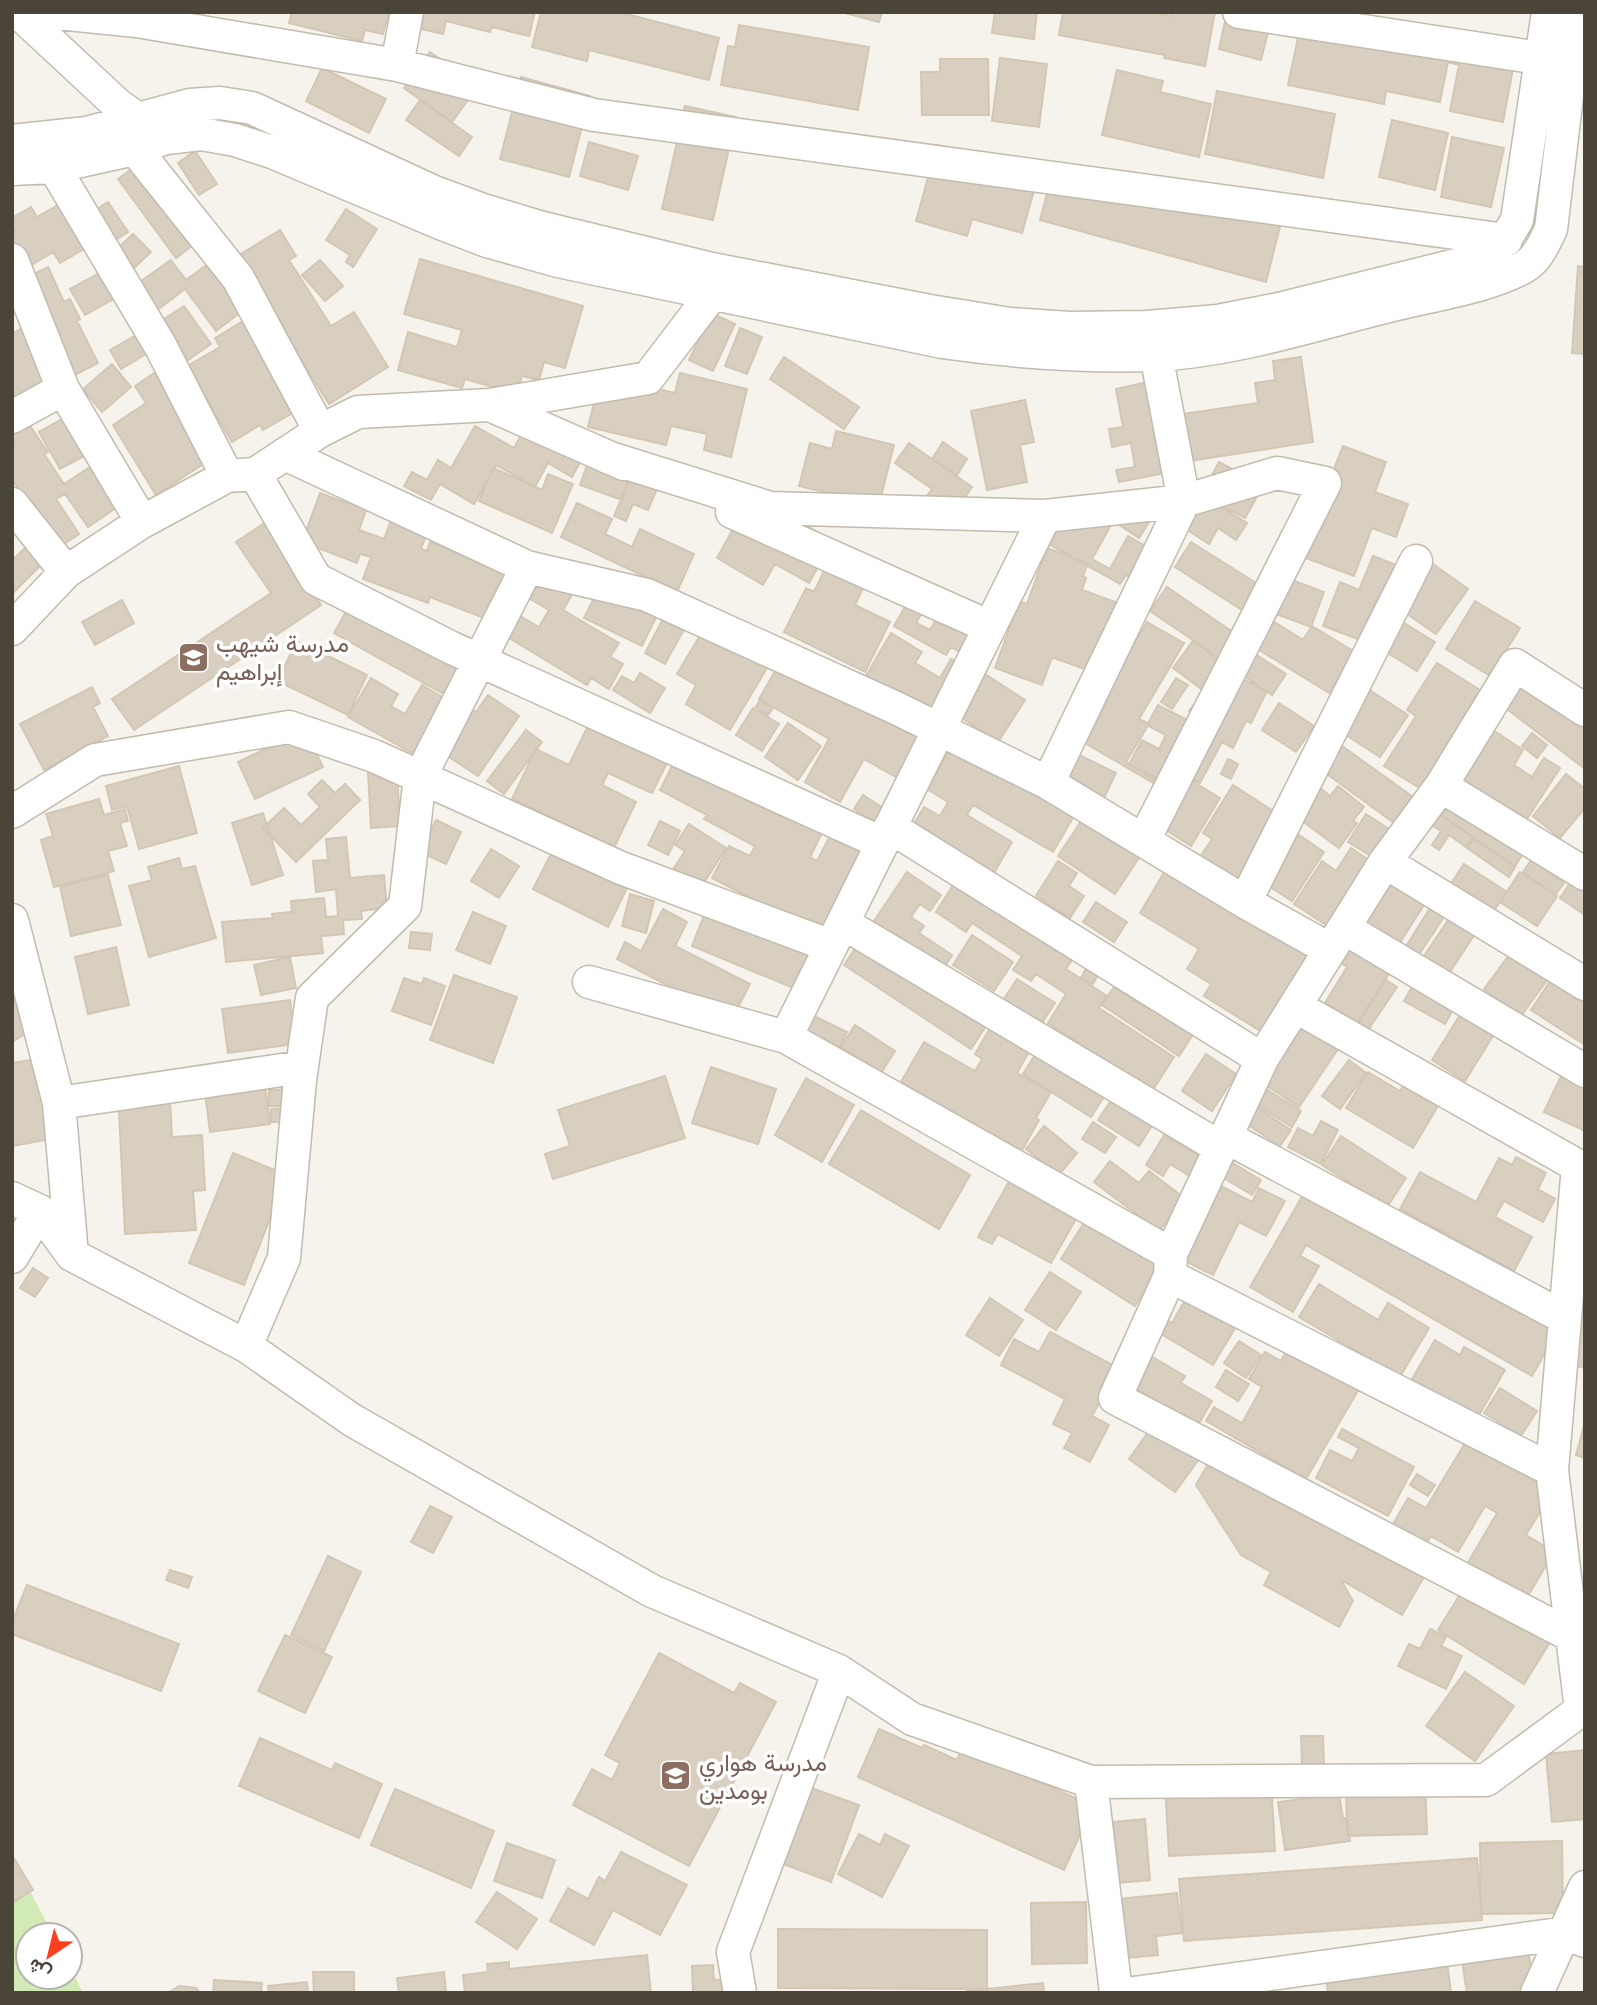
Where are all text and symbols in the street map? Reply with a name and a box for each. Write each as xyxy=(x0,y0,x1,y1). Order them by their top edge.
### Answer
place label: مدرسة شيهب إبراهيم xyxy=(216,630,349,688)
school or university icon: مدرسة شيهب إبراهيم xyxy=(176,640,210,674)
place label: مدرسة هواري بومدين xyxy=(699,1749,827,1806)
school or university icon: مدرسة هواري بومدين xyxy=(659,1759,693,1793)
north arrow xyxy=(14,1921,84,1991)
text: ش xyxy=(24,1953,55,1985)

